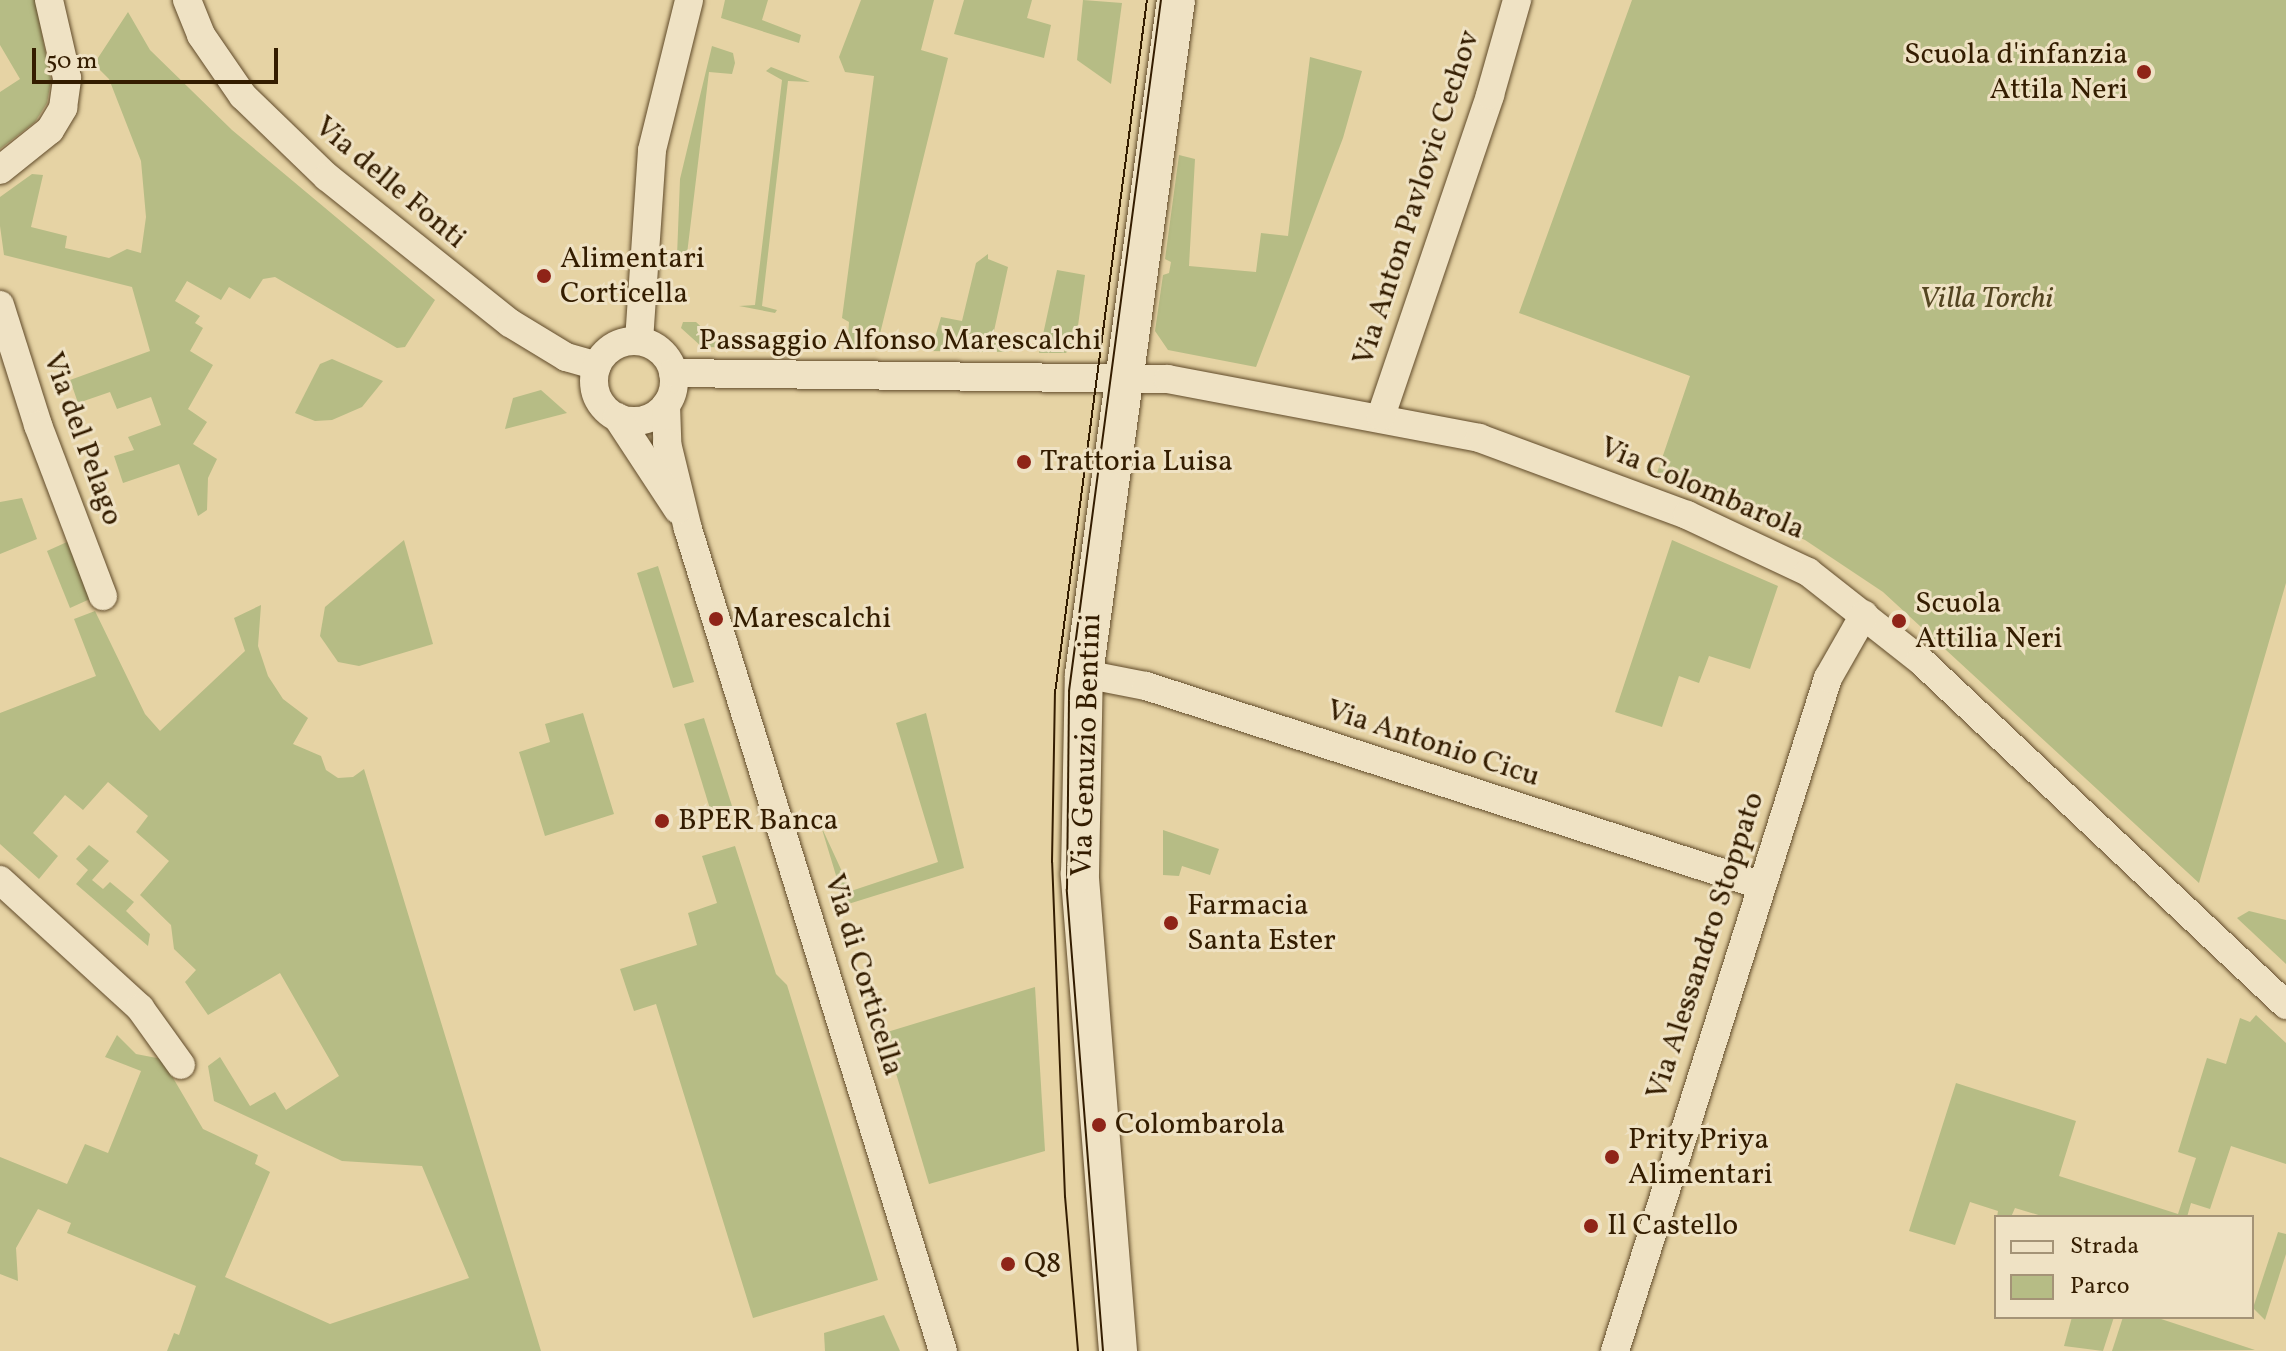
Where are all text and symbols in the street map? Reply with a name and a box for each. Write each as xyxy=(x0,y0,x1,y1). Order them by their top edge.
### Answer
street label: Via Anton Pavlovic Cechov xyxy=(1346,26,1488,370)
scale bar xyxy=(36,32,282,82)
place label: Scuola d'infanzia Attila Neri xyxy=(1904,37,2128,108)
text: 50 m xyxy=(46,45,98,79)
marker: Scuola d'infanzia Attila Neri xyxy=(2135,63,2153,81)
street label: Via delle Fonti xyxy=(307,109,473,257)
place label: Alimentari Corticella xyxy=(560,241,705,312)
marker: Alimentari Corticella xyxy=(535,267,553,285)
park label: Villa Torchi xyxy=(1919,281,2053,317)
street label: Passaggio Alfonso Marescalchi xyxy=(698,323,1102,359)
street label: Via del Pelago xyxy=(34,348,130,530)
street label: Via Colombarola xyxy=(1594,430,1810,548)
place label: Trattoria Luisa xyxy=(1040,444,1233,480)
marker: Trattoria Luisa xyxy=(1015,453,1033,471)
place label: Scuola Attilia Neri xyxy=(1915,586,2062,656)
place label: Marescalchi xyxy=(732,601,891,637)
marker: Marescalchi xyxy=(707,610,725,628)
marker: Scuola Attilia Neri xyxy=(1890,612,1908,630)
street label: Via Genuzio Bentini xyxy=(1064,613,1110,877)
street label: Via Antonio Cicu xyxy=(1322,693,1544,795)
street label: Via Alessandro Stoppato xyxy=(1639,788,1773,1104)
place label: BPER Banca xyxy=(678,803,839,839)
marker: BPER Banca xyxy=(653,812,671,830)
street label: Via di Corticella xyxy=(815,870,911,1080)
place label: Farmacia Santa Ester xyxy=(1187,888,1336,958)
marker: Farmacia Santa Ester xyxy=(1162,914,1180,932)
place label: Colombarola xyxy=(1115,1107,1285,1143)
marker: Colombarola xyxy=(1090,1116,1108,1134)
place label: Prity Priya Alimentari xyxy=(1628,1122,1773,1192)
marker: Prity Priya Alimentari xyxy=(1603,1148,1621,1166)
place label: Il Castello xyxy=(1607,1208,1738,1244)
legend xyxy=(1994,1215,2254,1319)
marker: Il Castello xyxy=(1582,1217,1600,1235)
text: Strada xyxy=(2070,1230,2139,1264)
place label: Q8 xyxy=(1024,1246,1061,1282)
marker: Q8 xyxy=(999,1255,1017,1273)
text: Parco xyxy=(2070,1270,2129,1304)

